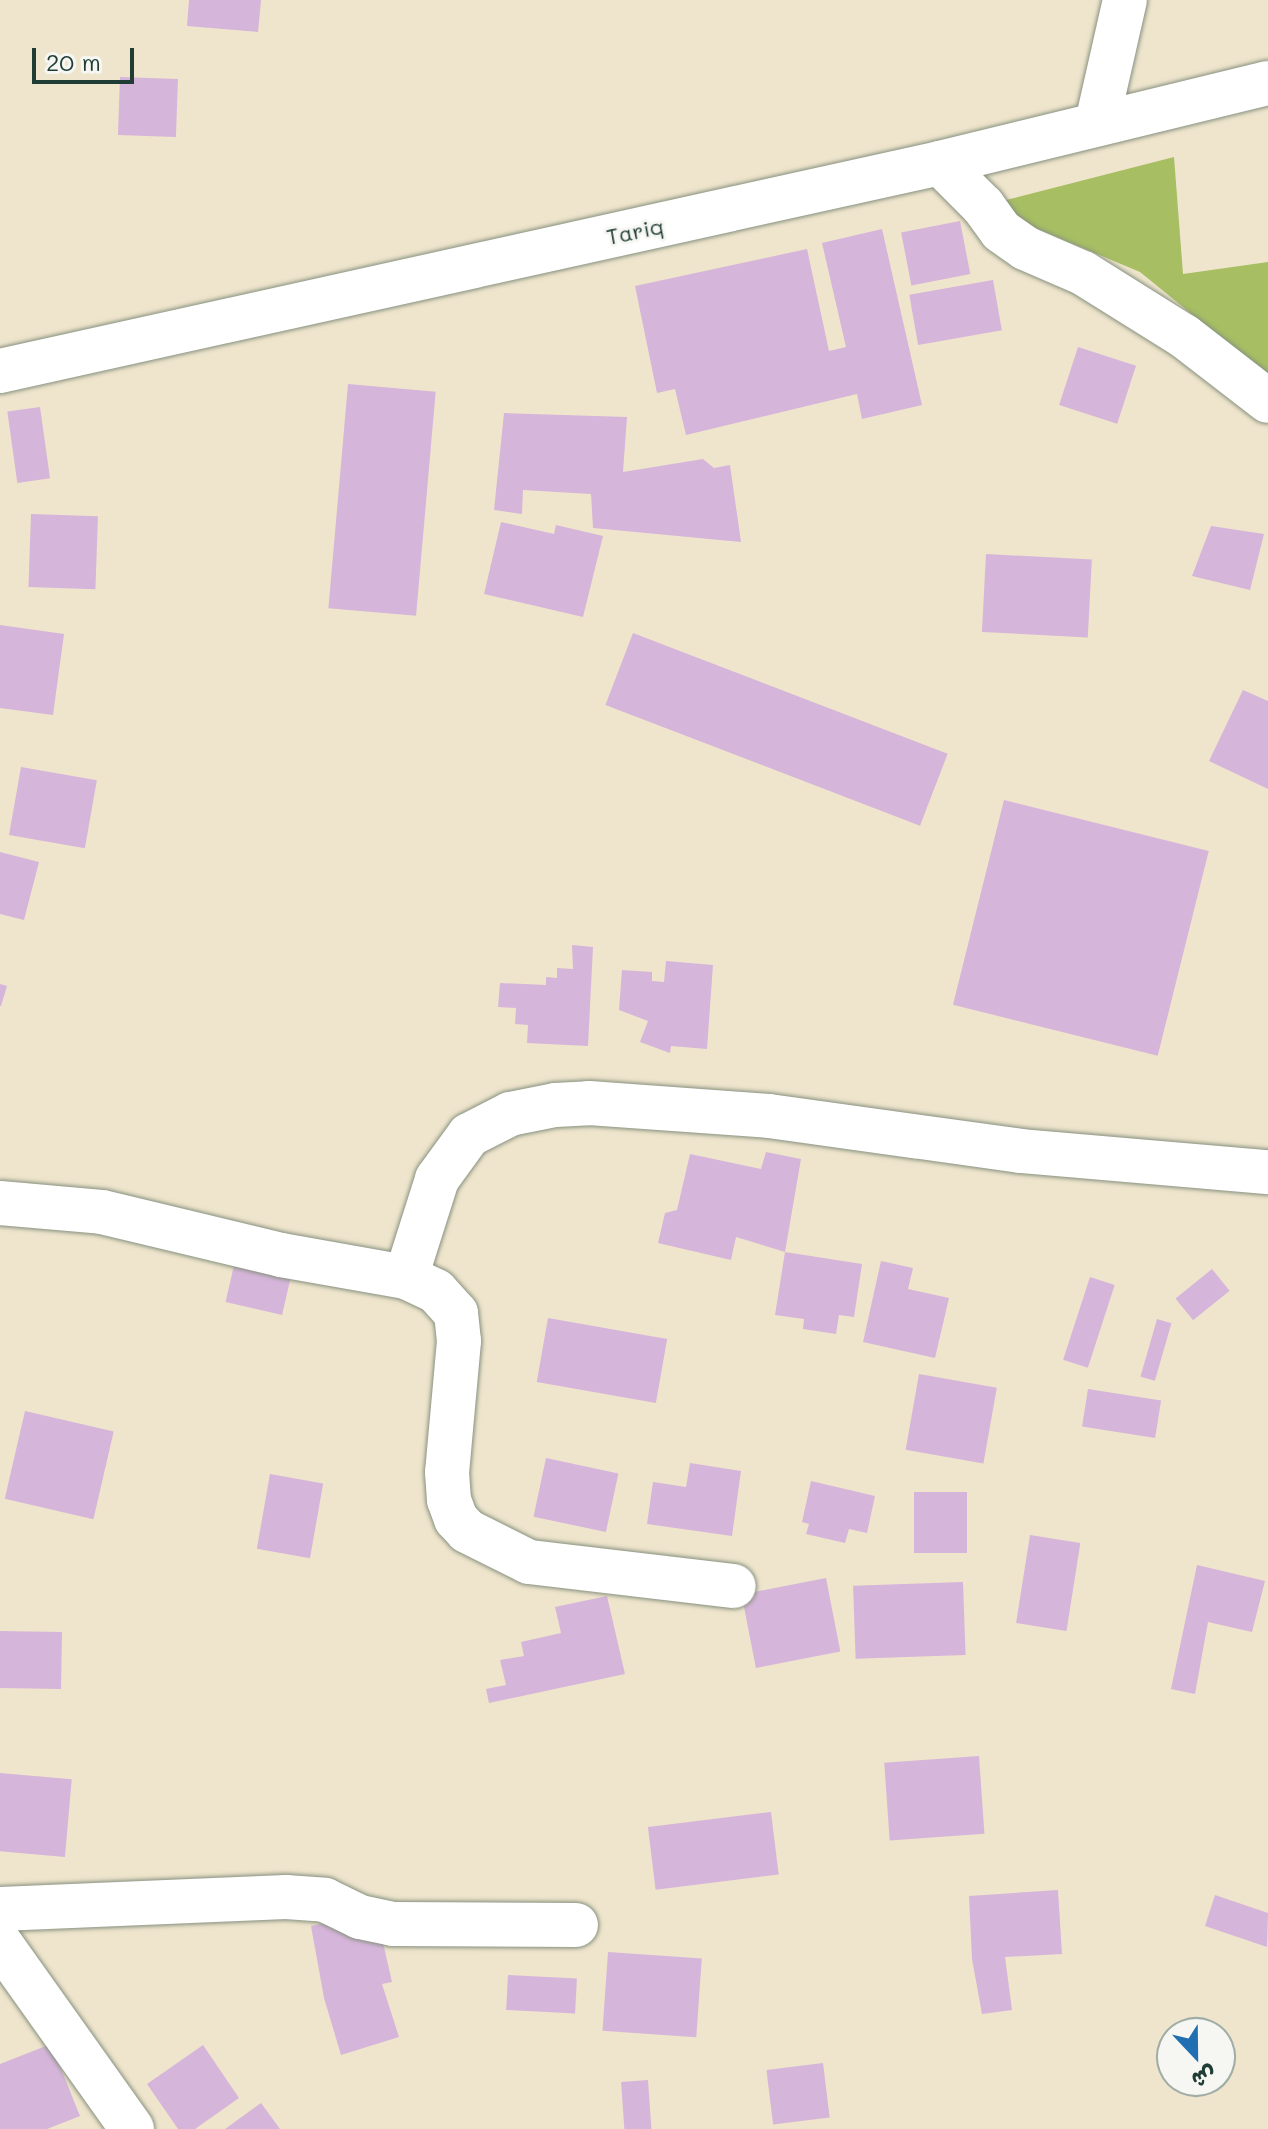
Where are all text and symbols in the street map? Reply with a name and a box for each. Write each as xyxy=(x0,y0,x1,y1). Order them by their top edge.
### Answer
scale bar xyxy=(36,32,138,82)
text: 20 m xyxy=(46,46,101,77)
street label: Tariq xyxy=(604,212,666,250)
north arrow xyxy=(1156,2017,1236,2097)
text: ش xyxy=(1188,2060,1221,2096)

